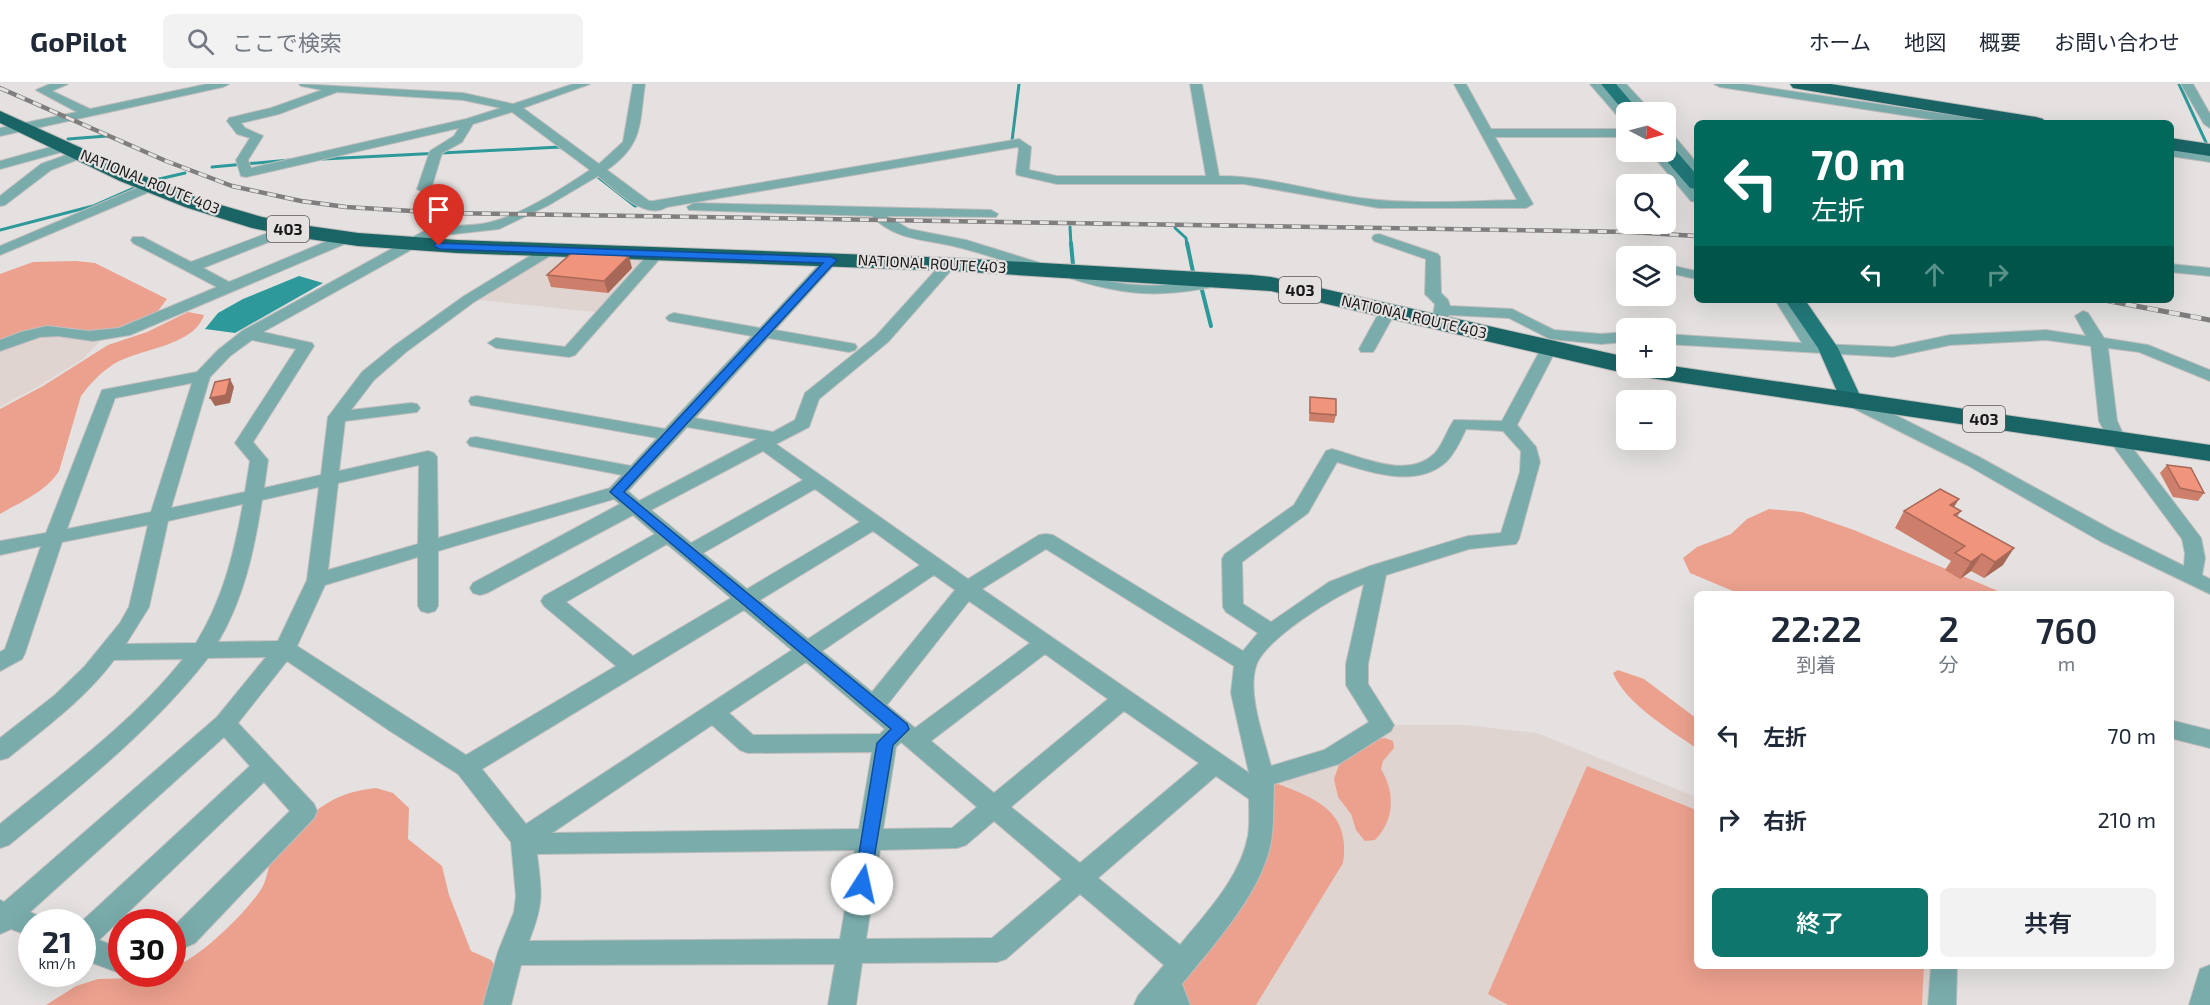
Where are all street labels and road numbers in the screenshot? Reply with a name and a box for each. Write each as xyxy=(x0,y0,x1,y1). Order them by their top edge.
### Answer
street label: NATIONAL ROUTE 403 xyxy=(78,145,223,217)
road number: 403 xyxy=(267,216,309,242)
street label: NATIONAL ROUTE 403 xyxy=(857,250,1007,276)
road number: 403 xyxy=(1279,277,1321,303)
street label: NATIONAL ROUTE 403 xyxy=(1340,291,1489,342)
road number: 403 xyxy=(1963,406,2005,432)

